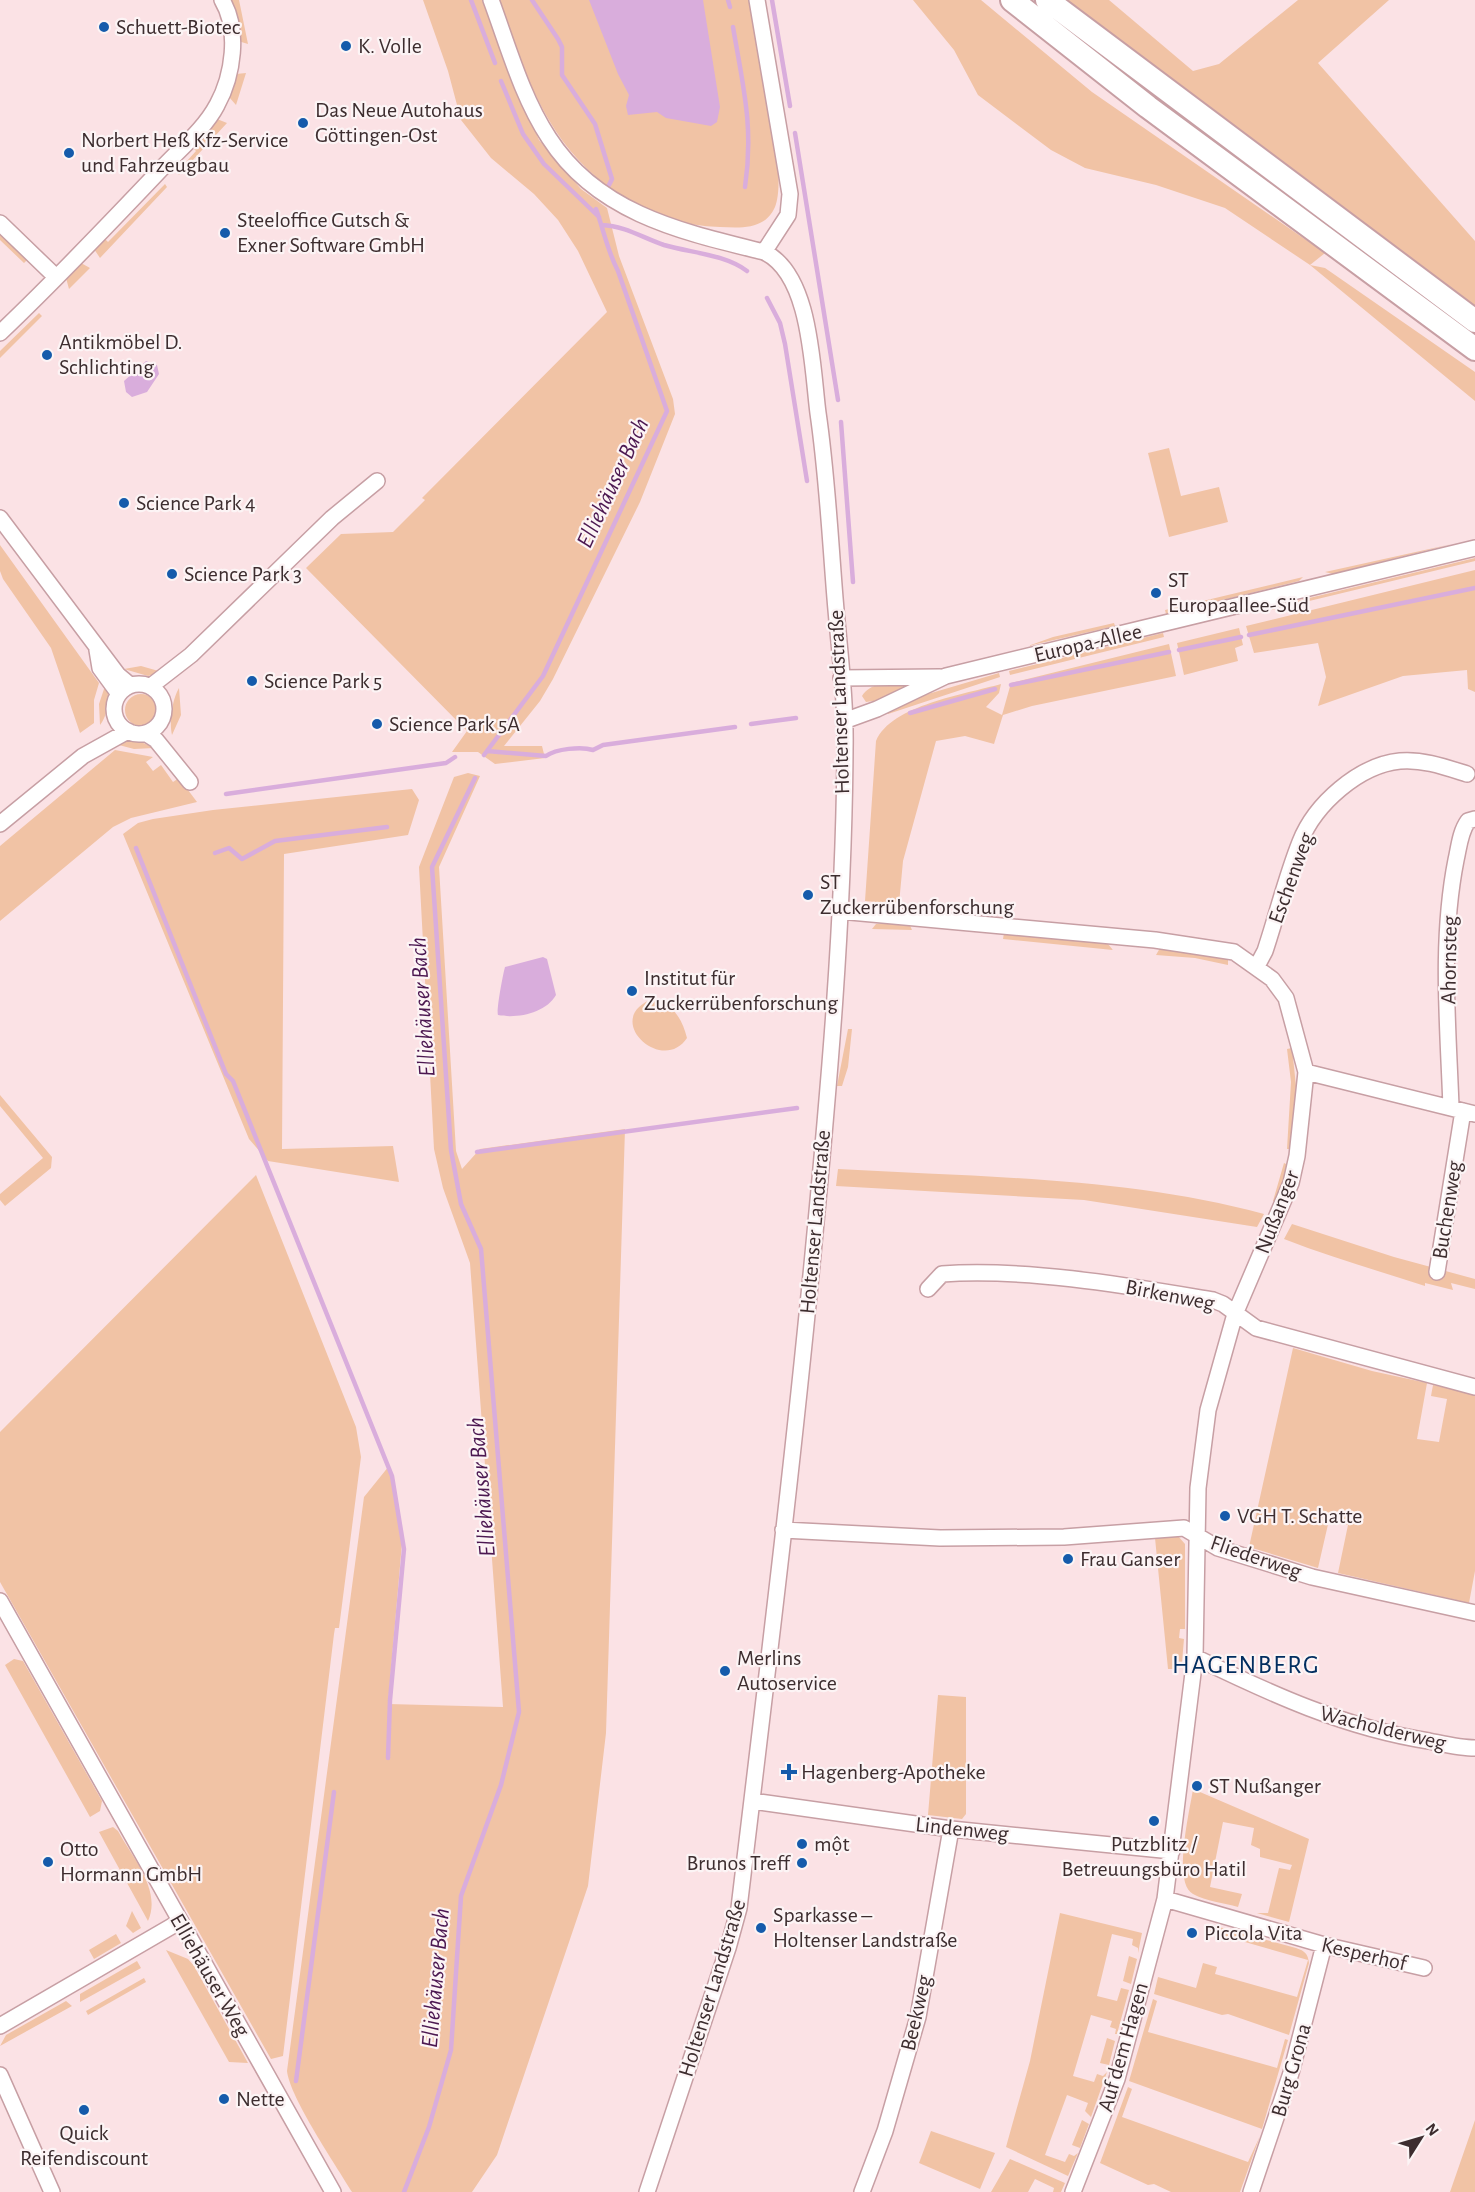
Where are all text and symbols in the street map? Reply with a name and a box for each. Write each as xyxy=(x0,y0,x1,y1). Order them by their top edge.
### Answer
place label: Schuett-Biotec xyxy=(116,16,241,38)
marker: Schuett-Biotec xyxy=(97,20,111,34)
place label: K. Volle xyxy=(358,35,422,57)
marker: K. Volle xyxy=(339,39,353,53)
place label: Das Neue Autohaus Göttingen-Ost xyxy=(315,99,483,146)
marker: Das Neue Autohaus Göttingen-Ost xyxy=(296,116,310,130)
place label: Norbert Heß Kfz-Service und Fahrzeugbau xyxy=(81,129,289,176)
marker: Norbert Heß Kfz-Service und Fahrzeugbau xyxy=(62,146,76,160)
place label: Steeloffice Gutsch & Exner Software GmbH xyxy=(237,209,425,256)
marker: Steeloffice Gutsch & Exner Software GmbH xyxy=(218,226,232,240)
place label: Antikmöbel D. Schlichting xyxy=(59,331,182,378)
marker: Antikmöbel D. Schlichting xyxy=(40,348,54,362)
water label: Elliehäuser Bach xyxy=(573,414,653,552)
place label: Science Park 4 xyxy=(136,492,256,514)
marker: Science Park 4 xyxy=(117,496,131,510)
place label: Science Park 3 xyxy=(184,563,302,585)
marker: Science Park 3 xyxy=(165,567,179,581)
place label: ST Europaallee-Süd xyxy=(1168,569,1309,616)
marker: ST Europaallee-Süd xyxy=(1149,586,1163,600)
street label: Holtenser Landstraße xyxy=(825,609,853,795)
street label: Europa-Allee xyxy=(1032,620,1144,666)
place label: Science Park 5 xyxy=(264,670,382,692)
marker: Science Park 5 xyxy=(245,674,259,688)
place label: Science Park 5A xyxy=(389,713,520,735)
marker: Science Park 5A xyxy=(370,717,384,731)
street label: Eschenweg xyxy=(1264,829,1318,926)
place label: ST Zuckerrübenforschung xyxy=(820,871,1014,918)
marker: ST Zuckerrübenforschung xyxy=(801,888,815,902)
street label: Ahornsteg xyxy=(1437,915,1461,1005)
water label: Elliehäuser Bach xyxy=(406,936,440,1078)
place label: Institut für Zuckerrübenforschung xyxy=(644,967,838,1014)
marker: Institut für Zuckerrübenforschung xyxy=(625,984,639,998)
street label: Holtenser Landstraße xyxy=(796,1129,834,1315)
street label: Buchenweg xyxy=(1428,1159,1466,1261)
street label: Nußanger xyxy=(1251,1167,1303,1257)
street label: Birkenweg xyxy=(1124,1276,1217,1314)
water label: Elliehäuser Bach xyxy=(464,1416,500,1558)
place label: VGH T. Schatte xyxy=(1237,1505,1362,1527)
marker: VGH T. Schatte xyxy=(1218,1509,1232,1523)
street label: Fliederweg xyxy=(1208,1531,1305,1583)
place label: Frau Ganser xyxy=(1080,1548,1180,1570)
marker: Frau Ganser xyxy=(1061,1552,1075,1566)
place label: Merlins Autoservice xyxy=(737,1647,837,1694)
district label: HAGENBERG xyxy=(1172,1652,1320,1678)
marker: Merlins Autoservice xyxy=(718,1664,732,1678)
street label: Wacholderweg xyxy=(1318,1702,1448,1754)
place label: Hagenberg-Apotheke xyxy=(801,1761,986,1783)
marker: Hagenberg-Apotheke xyxy=(782,1765,796,1779)
place label: ST Nußanger xyxy=(1209,1775,1321,1797)
marker: ST Nußanger xyxy=(1190,1779,1204,1793)
street label: Lindenweg xyxy=(914,1813,1010,1845)
marker: Putzblitz / Betreuungsbüro Hatil xyxy=(1147,1814,1161,1828)
place label: một xyxy=(814,1833,849,1855)
place label: Putzblitz / Betreuungsbüro Hatil xyxy=(1062,1833,1246,1880)
marker: một xyxy=(795,1837,809,1851)
place label: Otto Hormann GmbH xyxy=(60,1838,202,1885)
place label: Brunos Treff xyxy=(686,1852,791,1874)
marker: Otto Hormann GmbH xyxy=(41,1855,55,1869)
marker: Brunos Treff xyxy=(795,1856,809,1870)
street label: Holtenser Landstraße xyxy=(675,1897,749,2079)
place label: Sparkasse – Holtenser Landstraße xyxy=(773,1904,957,1951)
water label: Elliehäuser Bach xyxy=(418,1907,454,2049)
street label: Elliehäuser Weg xyxy=(166,1910,254,2041)
marker: Sparkasse – Holtenser Landstraße xyxy=(754,1921,768,1935)
place label: Piccola Vita xyxy=(1204,1922,1303,1944)
marker: Piccola Vita xyxy=(1185,1926,1199,1940)
street label: Kesperhof xyxy=(1319,1934,1410,1975)
street label: Beekweg xyxy=(897,1973,935,2053)
street label: Auf dem Hagen xyxy=(1094,1980,1152,2114)
street label: Burg Grona xyxy=(1267,2021,1315,2119)
place label: Nette xyxy=(236,2088,285,2110)
marker: Nette xyxy=(217,2092,231,2106)
marker: Quick Reifendiscount xyxy=(77,2103,91,2117)
north arrow xyxy=(1391,2108,1451,2168)
text: N xyxy=(1422,2120,1442,2139)
place label: Quick Reifendiscount xyxy=(20,2122,148,2169)

